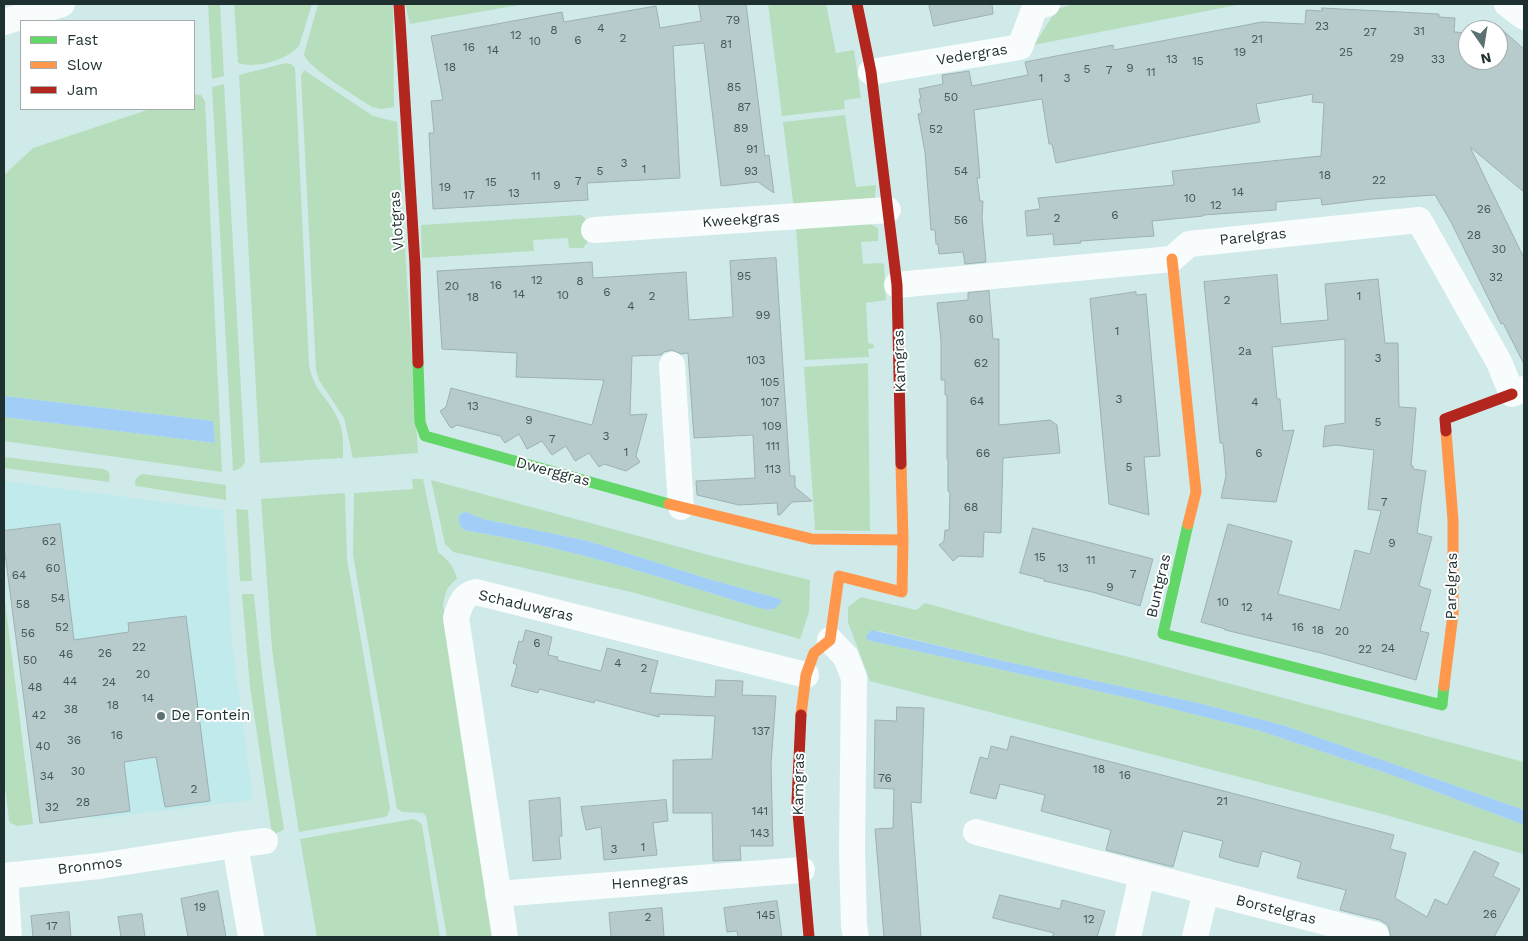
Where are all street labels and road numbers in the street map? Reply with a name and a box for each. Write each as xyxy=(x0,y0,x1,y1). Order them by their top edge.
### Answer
street label: Vedergras xyxy=(935,40,1009,70)
street label: Vlotgras xyxy=(386,191,408,251)
street label: Kweekgras xyxy=(702,208,780,232)
street label: Parelgras xyxy=(1219,225,1287,249)
street label: Kamgras xyxy=(890,329,910,393)
street label: Dwerggras xyxy=(514,454,592,490)
street label: Buntgras xyxy=(1143,552,1175,620)
street label: Parelgras xyxy=(1442,552,1462,620)
street label: Schaduwgras xyxy=(477,586,575,626)
street label: Kamgras xyxy=(789,752,809,816)
street label: Bronmos xyxy=(57,853,123,879)
street label: Hennegras xyxy=(611,870,689,894)
street label: Borstelgras xyxy=(1234,891,1318,929)

